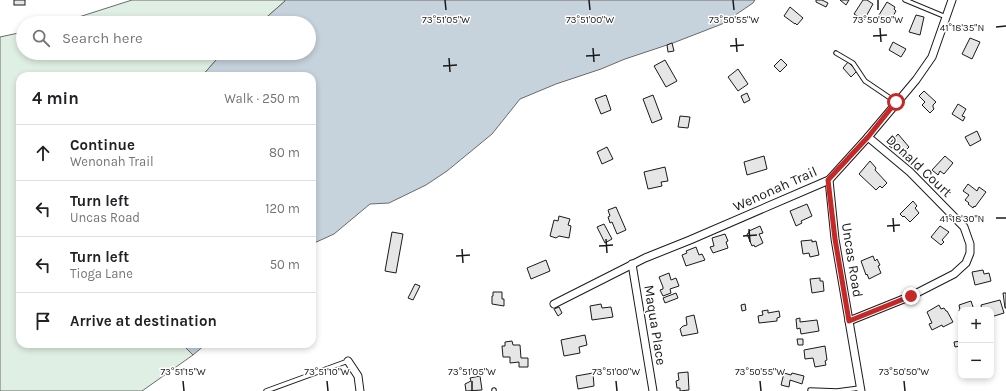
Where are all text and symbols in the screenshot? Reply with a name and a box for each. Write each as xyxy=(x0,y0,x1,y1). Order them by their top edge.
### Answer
text: 73°51'05"W xyxy=(422,14,470,26)
text: 73°51'00"W xyxy=(566,14,614,26)
text: 73°50'55"W xyxy=(709,14,759,26)
text: 73°50'50"W xyxy=(853,14,903,26)
search box xyxy=(16,16,316,60)
text: 41°18'35"N xyxy=(940,22,984,34)
icon: search xyxy=(30,27,52,49)
text: Search here xyxy=(62,29,143,47)
text: 4 min xyxy=(32,88,79,108)
text: Walk · 250 m xyxy=(224,91,300,106)
route start xyxy=(887,93,905,111)
street label: Donald Court xyxy=(883,131,955,201)
text: Continue xyxy=(70,136,135,154)
icon: ahead xyxy=(32,142,54,164)
text: 80 m xyxy=(269,145,300,160)
text: Wenonah Trail xyxy=(70,154,154,169)
street label: Wenonah Trail xyxy=(730,163,820,215)
text: Turn left xyxy=(70,192,129,210)
icon: left xyxy=(32,198,54,220)
text: 120 m xyxy=(265,201,300,216)
text: Uncas Road xyxy=(70,210,140,225)
text: 41°18'30"N xyxy=(940,213,984,225)
street label: Uncas Road xyxy=(838,221,866,299)
text: Turn left xyxy=(70,248,129,266)
icon: left xyxy=(32,254,54,276)
text: 50 m xyxy=(270,257,300,272)
text: Tioga Lane xyxy=(70,266,133,281)
street label: Maqua Place xyxy=(640,284,670,366)
route end xyxy=(902,287,920,305)
map controls xyxy=(958,307,994,379)
button: + xyxy=(958,307,994,343)
icon: arrive xyxy=(32,310,54,332)
text: Arrive at destination xyxy=(70,312,217,330)
button: − xyxy=(958,343,994,379)
text: 73°51'15"W xyxy=(160,366,206,378)
text: 73°51'10"W xyxy=(304,366,350,378)
text: 73°51'05"W xyxy=(448,366,496,378)
text: 73°51'00"W xyxy=(592,366,640,378)
text: 73°50'55"W xyxy=(735,366,785,378)
text: 73°50'50"W xyxy=(879,366,929,378)

